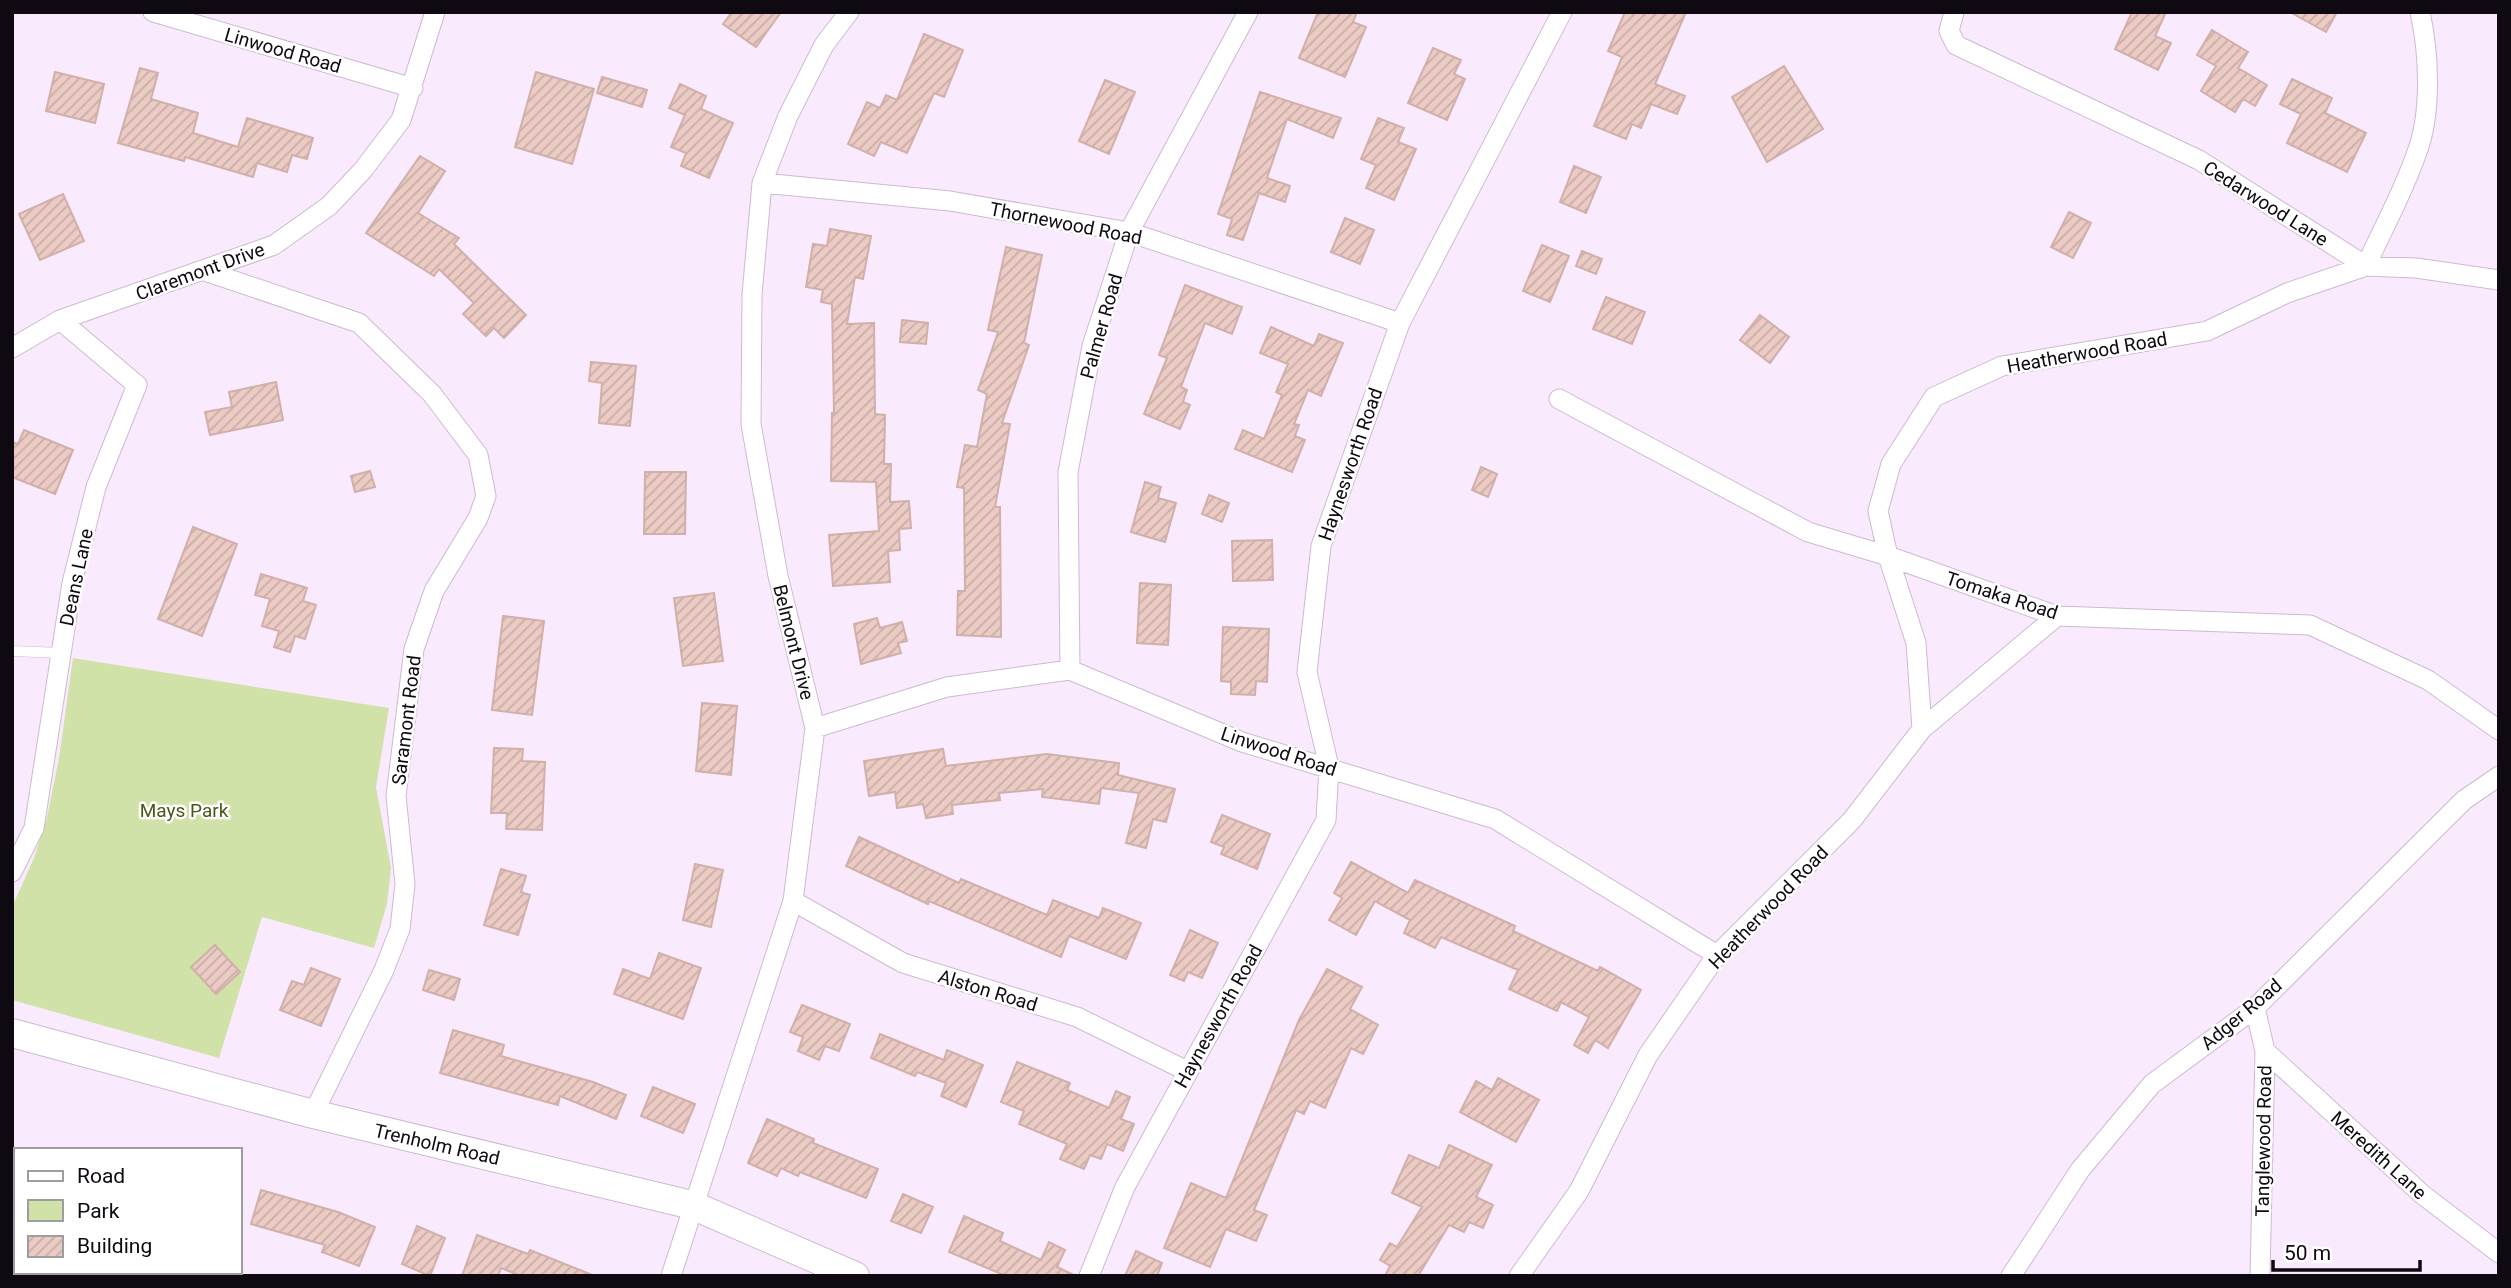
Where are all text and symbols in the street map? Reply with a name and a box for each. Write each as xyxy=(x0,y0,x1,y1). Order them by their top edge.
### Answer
street label: Linwood Road xyxy=(222,23,344,78)
street label: Cedarwood Lane xyxy=(2199,156,2332,251)
street label: Thornewood Road xyxy=(988,197,1144,250)
street label: Claremont Drive xyxy=(133,238,268,305)
street label: Palmer Road xyxy=(1075,271,1127,381)
street label: Heatherwood Road xyxy=(2005,327,2169,378)
street label: Haynesworth Road xyxy=(1314,385,1387,544)
street label: Deans Lane xyxy=(55,526,98,628)
street label: Tomaka Road xyxy=(1943,567,2061,624)
street label: Belmont Drive xyxy=(768,582,819,702)
street label: Saramont Road xyxy=(387,654,426,786)
street label: Linwood Road xyxy=(1218,722,1340,781)
park label: Mays Park xyxy=(140,799,229,822)
street label: Heatherwood Road xyxy=(1704,841,1833,974)
street label: Haynesworth Road xyxy=(1170,941,1267,1092)
street label: Alston Road xyxy=(935,964,1040,1016)
street label: Adger Road xyxy=(2196,974,2286,1055)
street label: Tanglewood Road xyxy=(2251,1065,2276,1217)
street label: Meredith Lane xyxy=(2326,1106,2431,1204)
street label: Trenholm Road xyxy=(372,1119,502,1170)
legend xyxy=(14,1148,242,1274)
text: Road xyxy=(77,1164,125,1188)
text: Park xyxy=(77,1199,120,1223)
scale bar xyxy=(2273,1228,2420,1272)
text: Building xyxy=(77,1234,152,1258)
text: 50 m xyxy=(2284,1241,2331,1265)

